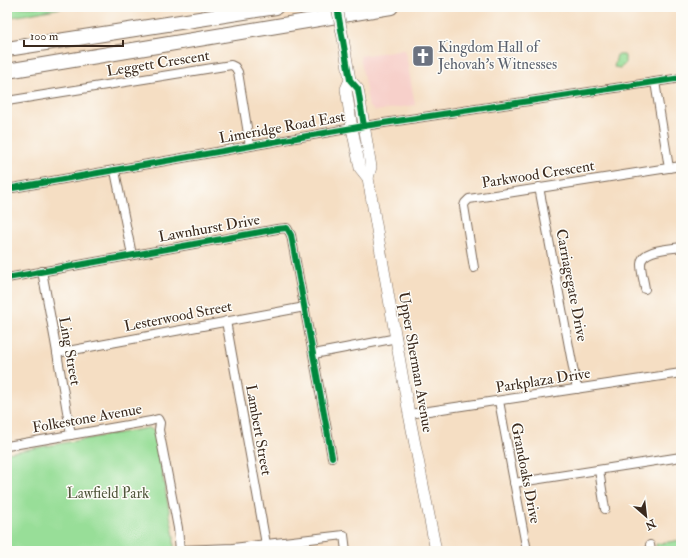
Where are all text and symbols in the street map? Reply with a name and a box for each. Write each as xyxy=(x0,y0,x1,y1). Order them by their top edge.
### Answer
scale bar xyxy=(24,22,123,48)
text: 100 m xyxy=(30,29,59,44)
place label: Kingdom Hall of Jehovah's Witnesses xyxy=(437,38,557,75)
church icon: Kingdom Hall of Jehovah's Witnesses xyxy=(410,43,436,69)
street label: Leggett Crescent xyxy=(105,46,211,81)
street label: Limeridge Road East xyxy=(217,107,347,148)
street label: Parkwood Crescent xyxy=(480,156,596,193)
street label: Lawnhurst Drive xyxy=(157,210,261,247)
street label: Carriagegate Drive xyxy=(551,227,592,343)
street label: Upper Sherman Avenue xyxy=(393,290,437,434)
street label: Lesterwood Street xyxy=(123,297,234,336)
street label: Ling Street xyxy=(54,315,85,387)
street label: Parkplaza Drive xyxy=(494,364,592,398)
street label: Lambert Street xyxy=(241,383,276,477)
street label: Folkestone Avenue xyxy=(31,399,143,437)
street label: Grandoaks Drive xyxy=(506,421,545,525)
park label: Lawfield Park xyxy=(67,484,149,503)
north arrow xyxy=(626,496,666,536)
text: N xyxy=(642,516,659,533)

